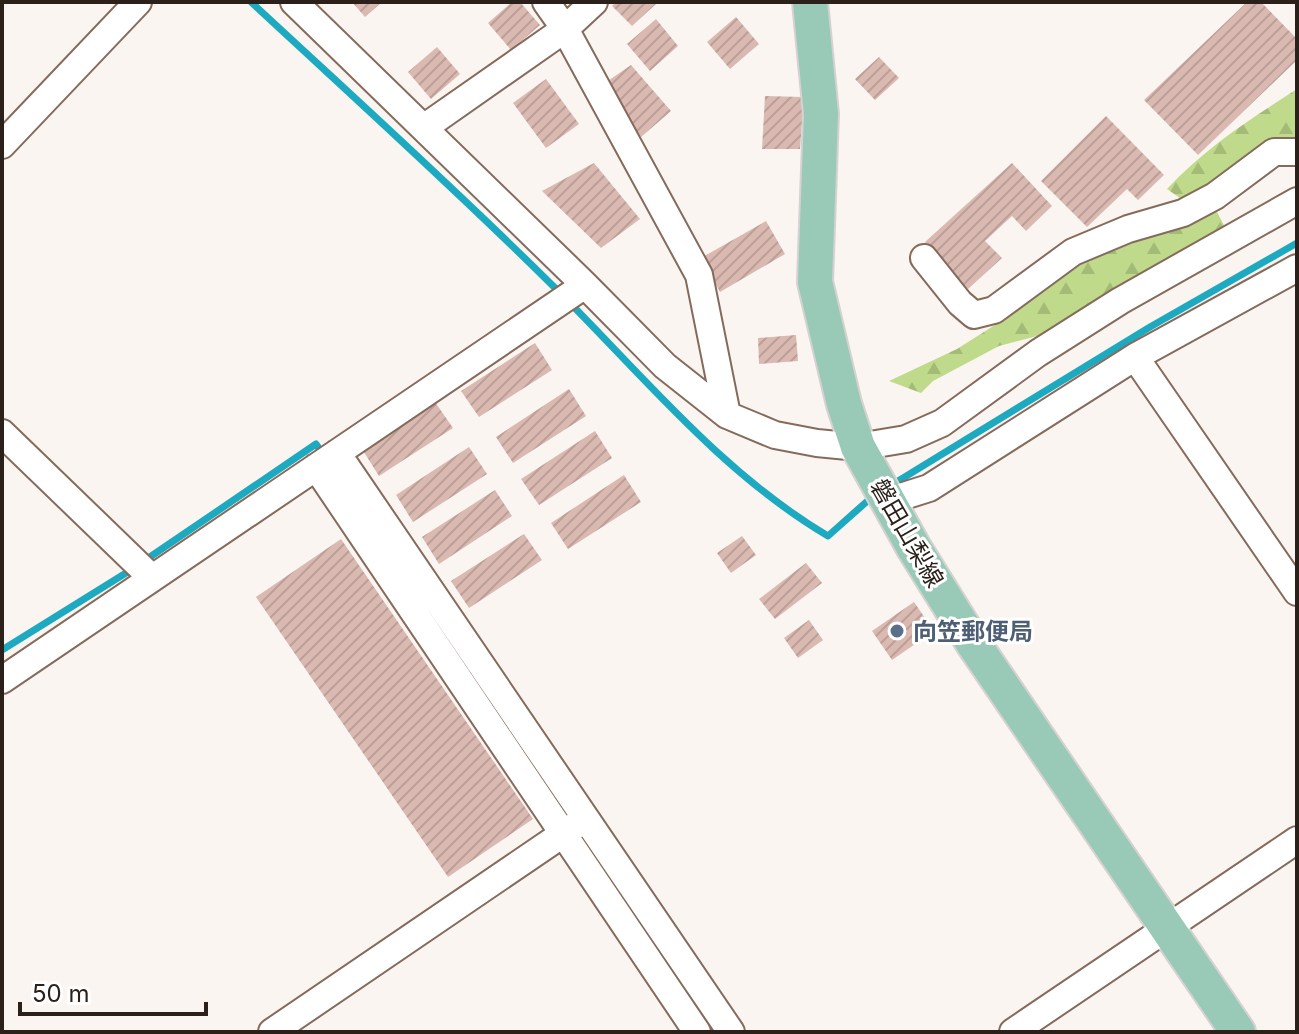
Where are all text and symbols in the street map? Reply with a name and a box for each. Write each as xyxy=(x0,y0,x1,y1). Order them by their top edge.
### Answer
street label: 磐田山梨線 xyxy=(864,474,950,592)
place label: 向笠郵便局 xyxy=(913,617,1033,646)
marker: 向笠郵便局 xyxy=(888,622,906,640)
scale bar xyxy=(20,966,206,1016)
text: 50 m xyxy=(32,979,90,1008)

